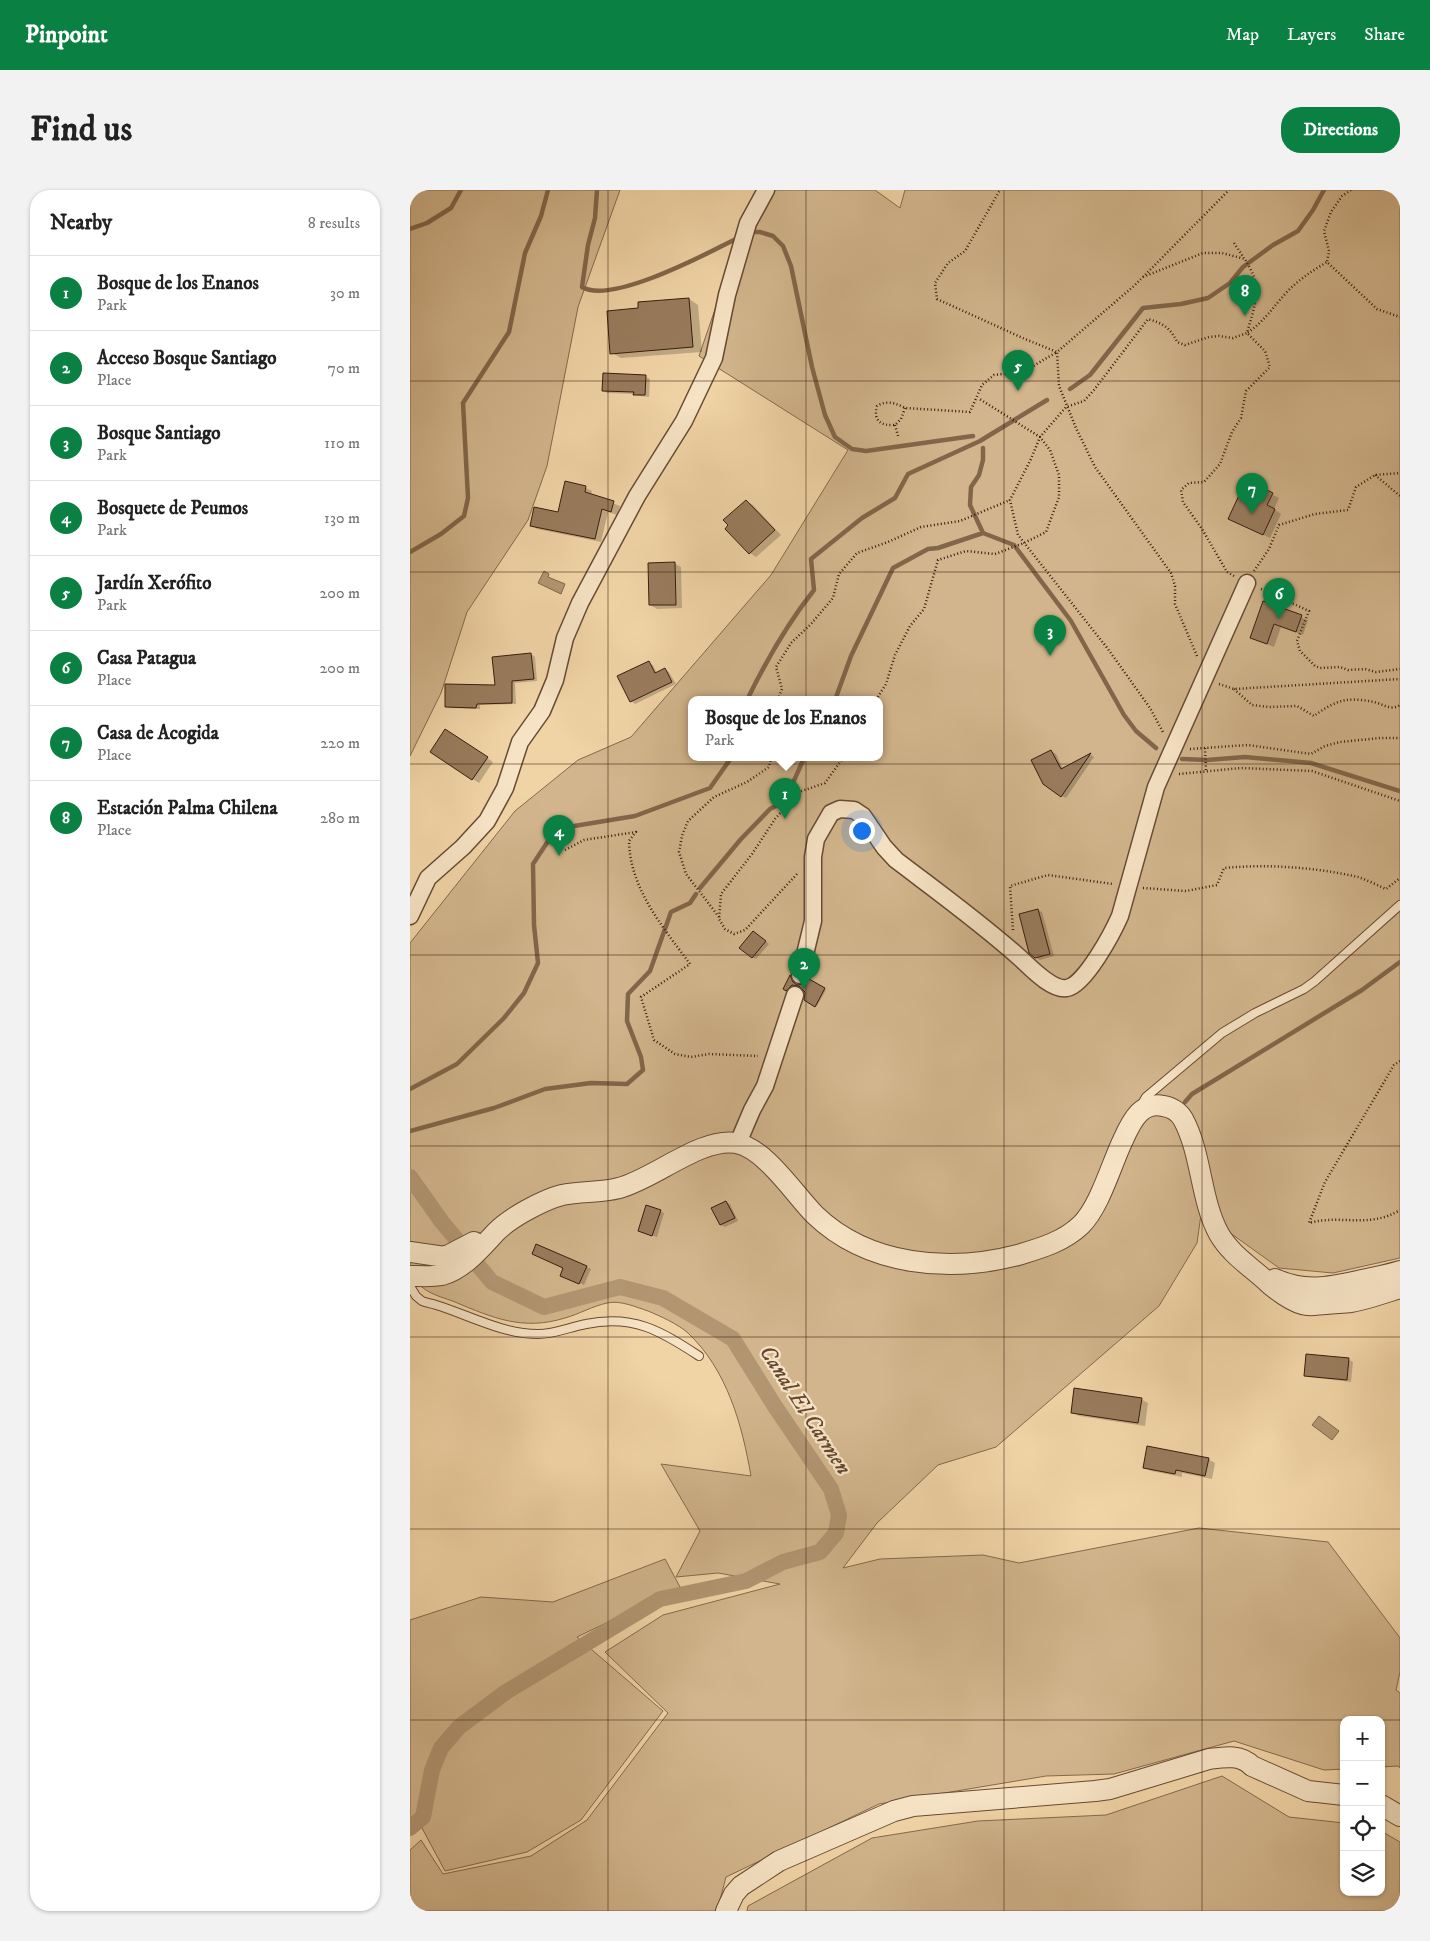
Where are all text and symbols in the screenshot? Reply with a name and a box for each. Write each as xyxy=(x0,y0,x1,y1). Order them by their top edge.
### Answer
text: Pinpoint xyxy=(25,20,108,50)
text: Map xyxy=(1226,24,1259,46)
text: Layers xyxy=(1287,24,1336,46)
text: Share xyxy=(1364,24,1405,46)
button: Directions xyxy=(1281,107,1400,153)
text: Find us xyxy=(30,108,132,152)
text: Nearby xyxy=(50,210,112,236)
text: 8 results xyxy=(308,213,360,233)
text: Bosque de los Enanos xyxy=(97,272,259,295)
pin: 8 xyxy=(1229,275,1261,316)
text: 1 xyxy=(63,283,69,303)
text: 30 m xyxy=(330,283,360,303)
text: Park xyxy=(97,295,127,315)
text: Acceso Bosque Santiago xyxy=(97,347,277,370)
pin: 5 xyxy=(1002,350,1034,391)
text: 2 xyxy=(62,358,70,378)
text: 70 m xyxy=(328,358,360,378)
text: Place xyxy=(97,370,131,390)
text: Bosque Santiago xyxy=(97,422,221,445)
text: 3 xyxy=(63,433,69,453)
text: 110 m xyxy=(324,433,360,453)
text: Park xyxy=(97,445,127,465)
pin: 7 xyxy=(1236,473,1268,514)
text: Bosquete de Peumos xyxy=(97,497,248,520)
text: 4 xyxy=(61,508,71,528)
text: 130 m xyxy=(324,508,360,528)
text: Park xyxy=(97,520,127,540)
text: Jardín Xerófito xyxy=(97,572,211,595)
pin: 6 xyxy=(1263,578,1295,619)
text: 5 xyxy=(62,583,70,603)
text: 200 m xyxy=(319,583,360,603)
text: Park xyxy=(97,595,127,615)
pin: 3 xyxy=(1034,615,1066,656)
text: Casa Patagua xyxy=(97,647,196,670)
text: 6 xyxy=(62,658,70,678)
text: 200 m xyxy=(319,658,360,678)
text: Place xyxy=(97,670,131,690)
popup xyxy=(688,696,883,761)
text: Bosque de los Enanos xyxy=(705,707,866,730)
text: Casa de Acogida xyxy=(97,722,219,745)
text: Park xyxy=(705,730,735,750)
text: 7 xyxy=(62,733,70,753)
text: 220 m xyxy=(320,733,360,753)
text: Place xyxy=(97,745,131,765)
pin: 1 xyxy=(769,778,801,819)
text: Estación Palma Chilena xyxy=(97,797,278,820)
text: 8 xyxy=(62,808,70,828)
text: 280 m xyxy=(320,808,360,828)
pin: 4 xyxy=(543,815,575,856)
your location xyxy=(849,818,875,844)
text: Place xyxy=(97,820,131,840)
pin: 2 xyxy=(788,948,820,989)
water label: Canal El Carmen xyxy=(753,1340,857,1480)
map controls xyxy=(1340,1716,1385,1896)
button: + xyxy=(1340,1716,1385,1761)
button: − xyxy=(1340,1761,1385,1806)
button: locate xyxy=(1340,1806,1385,1851)
button: layers xyxy=(1340,1851,1385,1896)

